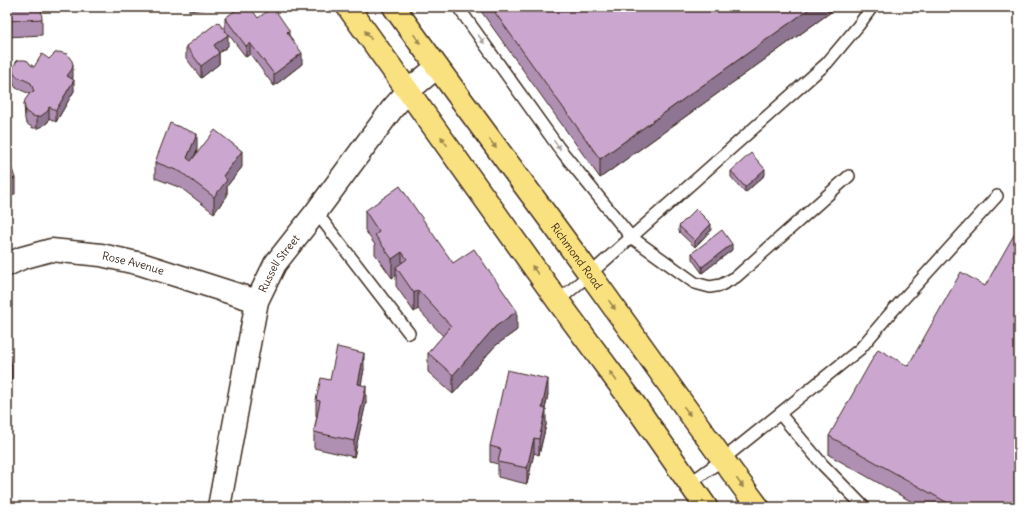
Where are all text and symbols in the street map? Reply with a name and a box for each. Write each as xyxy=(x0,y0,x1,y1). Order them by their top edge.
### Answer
one-way arrow xyxy=(364,30,372,40)
one-way arrow xyxy=(477,33,485,44)
one-way arrow xyxy=(413,34,421,44)
one-way arrow xyxy=(440,135,448,146)
one-way arrow xyxy=(489,139,497,149)
one-way arrow xyxy=(553,139,561,150)
street label: Richmond Road xyxy=(548,220,606,293)
street label: Russell Street xyxy=(255,232,303,295)
street label: Rose Avenue xyxy=(101,248,166,278)
one-way arrow xyxy=(531,264,539,275)
one-way arrow xyxy=(608,300,616,310)
one-way arrow xyxy=(609,371,618,382)
one-way arrow xyxy=(683,406,691,416)
one-way arrow xyxy=(736,478,745,489)

